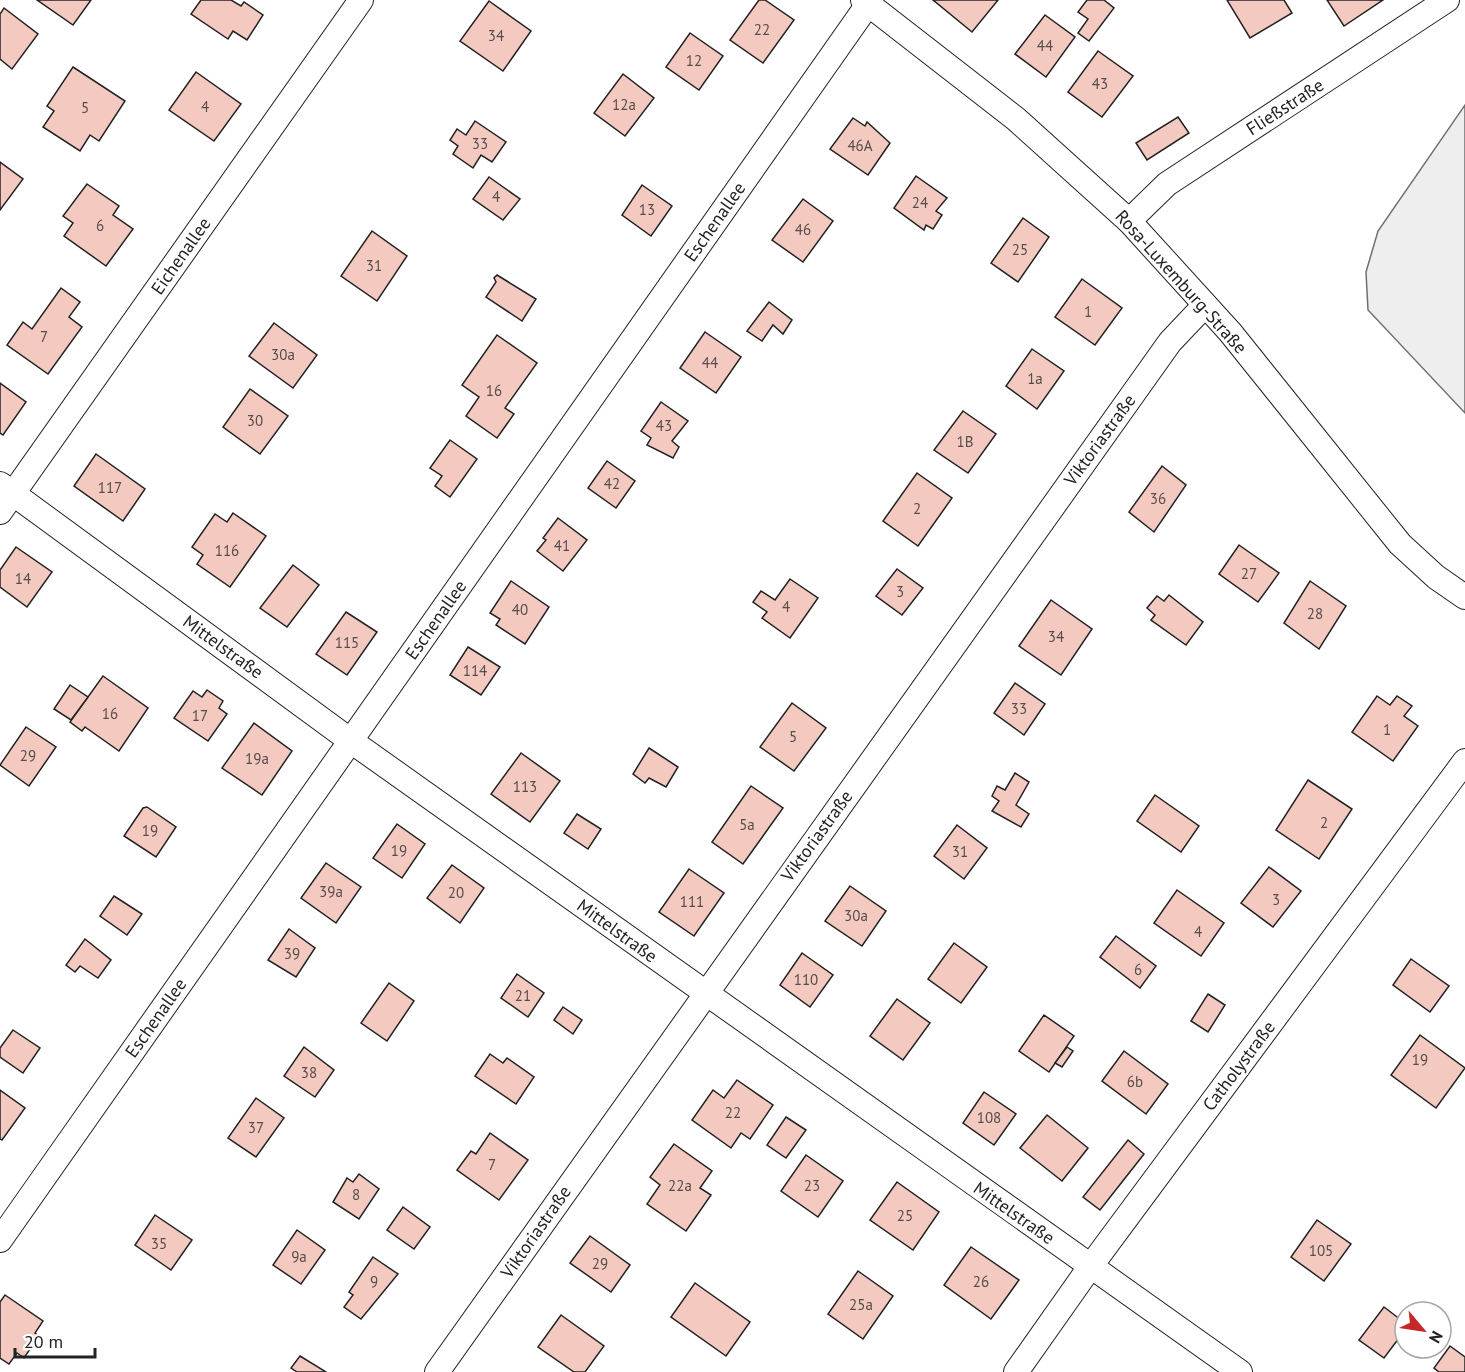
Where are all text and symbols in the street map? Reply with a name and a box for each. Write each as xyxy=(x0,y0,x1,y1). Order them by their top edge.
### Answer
house number: 22 xyxy=(754,20,770,39)
house number: 34 xyxy=(488,26,504,45)
house number: 44 xyxy=(1037,36,1053,55)
house number: 12 xyxy=(686,51,702,70)
street label: Fließstraße xyxy=(1242,73,1328,140)
house number: 43 xyxy=(1092,74,1108,93)
house number: 12a xyxy=(612,95,636,114)
house number: 4 xyxy=(201,97,209,116)
house number: 5 xyxy=(81,98,89,117)
house number: 33 xyxy=(472,134,488,153)
house number: 46A xyxy=(847,136,873,155)
street label: Eschenallee xyxy=(679,178,750,266)
house number: 4 xyxy=(492,187,500,206)
house number: 24 xyxy=(912,193,928,212)
house number: 13 xyxy=(639,200,655,219)
street label: Rosa-Luxemburg-Straße xyxy=(1111,205,1252,358)
street label: Eichenallee xyxy=(146,213,216,299)
house number: 6 xyxy=(96,216,104,235)
house number: 46 xyxy=(795,220,811,239)
house number: 25 xyxy=(1012,240,1028,259)
house number: 31 xyxy=(366,256,382,275)
house number: 1 xyxy=(1084,302,1092,321)
house number: 7 xyxy=(40,327,48,346)
house number: 30a xyxy=(271,345,295,364)
house number: 44 xyxy=(702,353,718,372)
house number: 1a xyxy=(1027,369,1043,388)
house number: 16 xyxy=(486,381,502,400)
street label: Viktoriastraße xyxy=(1058,389,1141,491)
house number: 30 xyxy=(247,411,263,430)
house number: 43 xyxy=(656,416,672,435)
house number: 1B xyxy=(957,432,973,451)
house number: 42 xyxy=(604,474,620,493)
house number: 117 xyxy=(98,478,122,497)
house number: 36 xyxy=(1150,489,1166,508)
house number: 2 xyxy=(913,499,921,518)
house number: 41 xyxy=(554,536,570,555)
house number: 116 xyxy=(215,541,239,560)
house number: 27 xyxy=(1241,564,1257,583)
house number: 14 xyxy=(15,569,31,588)
street label: Eschenallee xyxy=(400,576,471,664)
house number: 3 xyxy=(896,582,904,601)
house number: 4 xyxy=(782,597,790,616)
house number: 40 xyxy=(512,600,528,619)
house number: 28 xyxy=(1307,604,1323,623)
street label: Mittelstraße xyxy=(179,610,268,684)
house number: 34 xyxy=(1048,627,1064,646)
house number: 115 xyxy=(335,633,359,652)
house number: 114 xyxy=(463,661,487,680)
house number: 33 xyxy=(1011,699,1027,718)
house number: 16 xyxy=(102,704,118,723)
house number: 17 xyxy=(192,706,208,725)
house number: 1 xyxy=(1383,720,1391,739)
house number: 5 xyxy=(789,727,797,746)
house number: 29 xyxy=(20,746,36,765)
house number: 19a xyxy=(245,749,269,768)
house number: 113 xyxy=(513,777,537,796)
street label: Viktoriastraße xyxy=(775,785,858,887)
house number: 2 xyxy=(1320,813,1328,832)
house number: 5a xyxy=(739,815,755,834)
house number: 19 xyxy=(142,821,158,840)
house number: 19 xyxy=(391,841,407,860)
house number: 31 xyxy=(952,842,968,861)
house number: 39a xyxy=(319,882,343,901)
house number: 20 xyxy=(448,883,464,902)
house number: 3 xyxy=(1272,890,1280,909)
house number: 111 xyxy=(680,892,704,911)
street label: Mittelstraße xyxy=(573,894,662,968)
house number: 30a xyxy=(844,906,868,925)
house number: 4 xyxy=(1194,922,1202,941)
house number: 39 xyxy=(284,944,300,963)
house number: 6 xyxy=(1134,960,1142,979)
house number: 110 xyxy=(794,970,818,989)
street label: Eschenallee xyxy=(120,974,191,1062)
house number: 21 xyxy=(515,986,531,1005)
street label: Catholystraße xyxy=(1197,1016,1280,1115)
house number: 19 xyxy=(1412,1050,1428,1069)
house number: 38 xyxy=(301,1063,317,1082)
house number: 6b xyxy=(1127,1072,1143,1091)
house number: 22 xyxy=(725,1103,741,1122)
house number: 108 xyxy=(977,1108,1001,1127)
house number: 37 xyxy=(248,1118,264,1137)
house number: 7 xyxy=(488,1155,496,1174)
house number: 22a xyxy=(668,1176,692,1195)
house number: 23 xyxy=(804,1176,820,1195)
street label: Mittelstraße xyxy=(969,1176,1059,1249)
street label: Viktoriastraße xyxy=(495,1181,576,1283)
house number: 8 xyxy=(352,1185,360,1204)
house number: 25 xyxy=(897,1206,913,1225)
house number: 35 xyxy=(151,1234,167,1253)
house number: 105 xyxy=(1309,1241,1333,1260)
house number: 9a xyxy=(291,1247,307,1266)
house number: 29 xyxy=(592,1254,608,1273)
house number: 9 xyxy=(370,1272,378,1291)
house number: 26 xyxy=(973,1272,989,1291)
house number: 25a xyxy=(849,1295,873,1314)
north arrow xyxy=(1393,1300,1453,1360)
scale bar xyxy=(15,1321,94,1359)
text: N xyxy=(1425,1328,1447,1347)
text: 20 m xyxy=(24,1330,63,1353)

